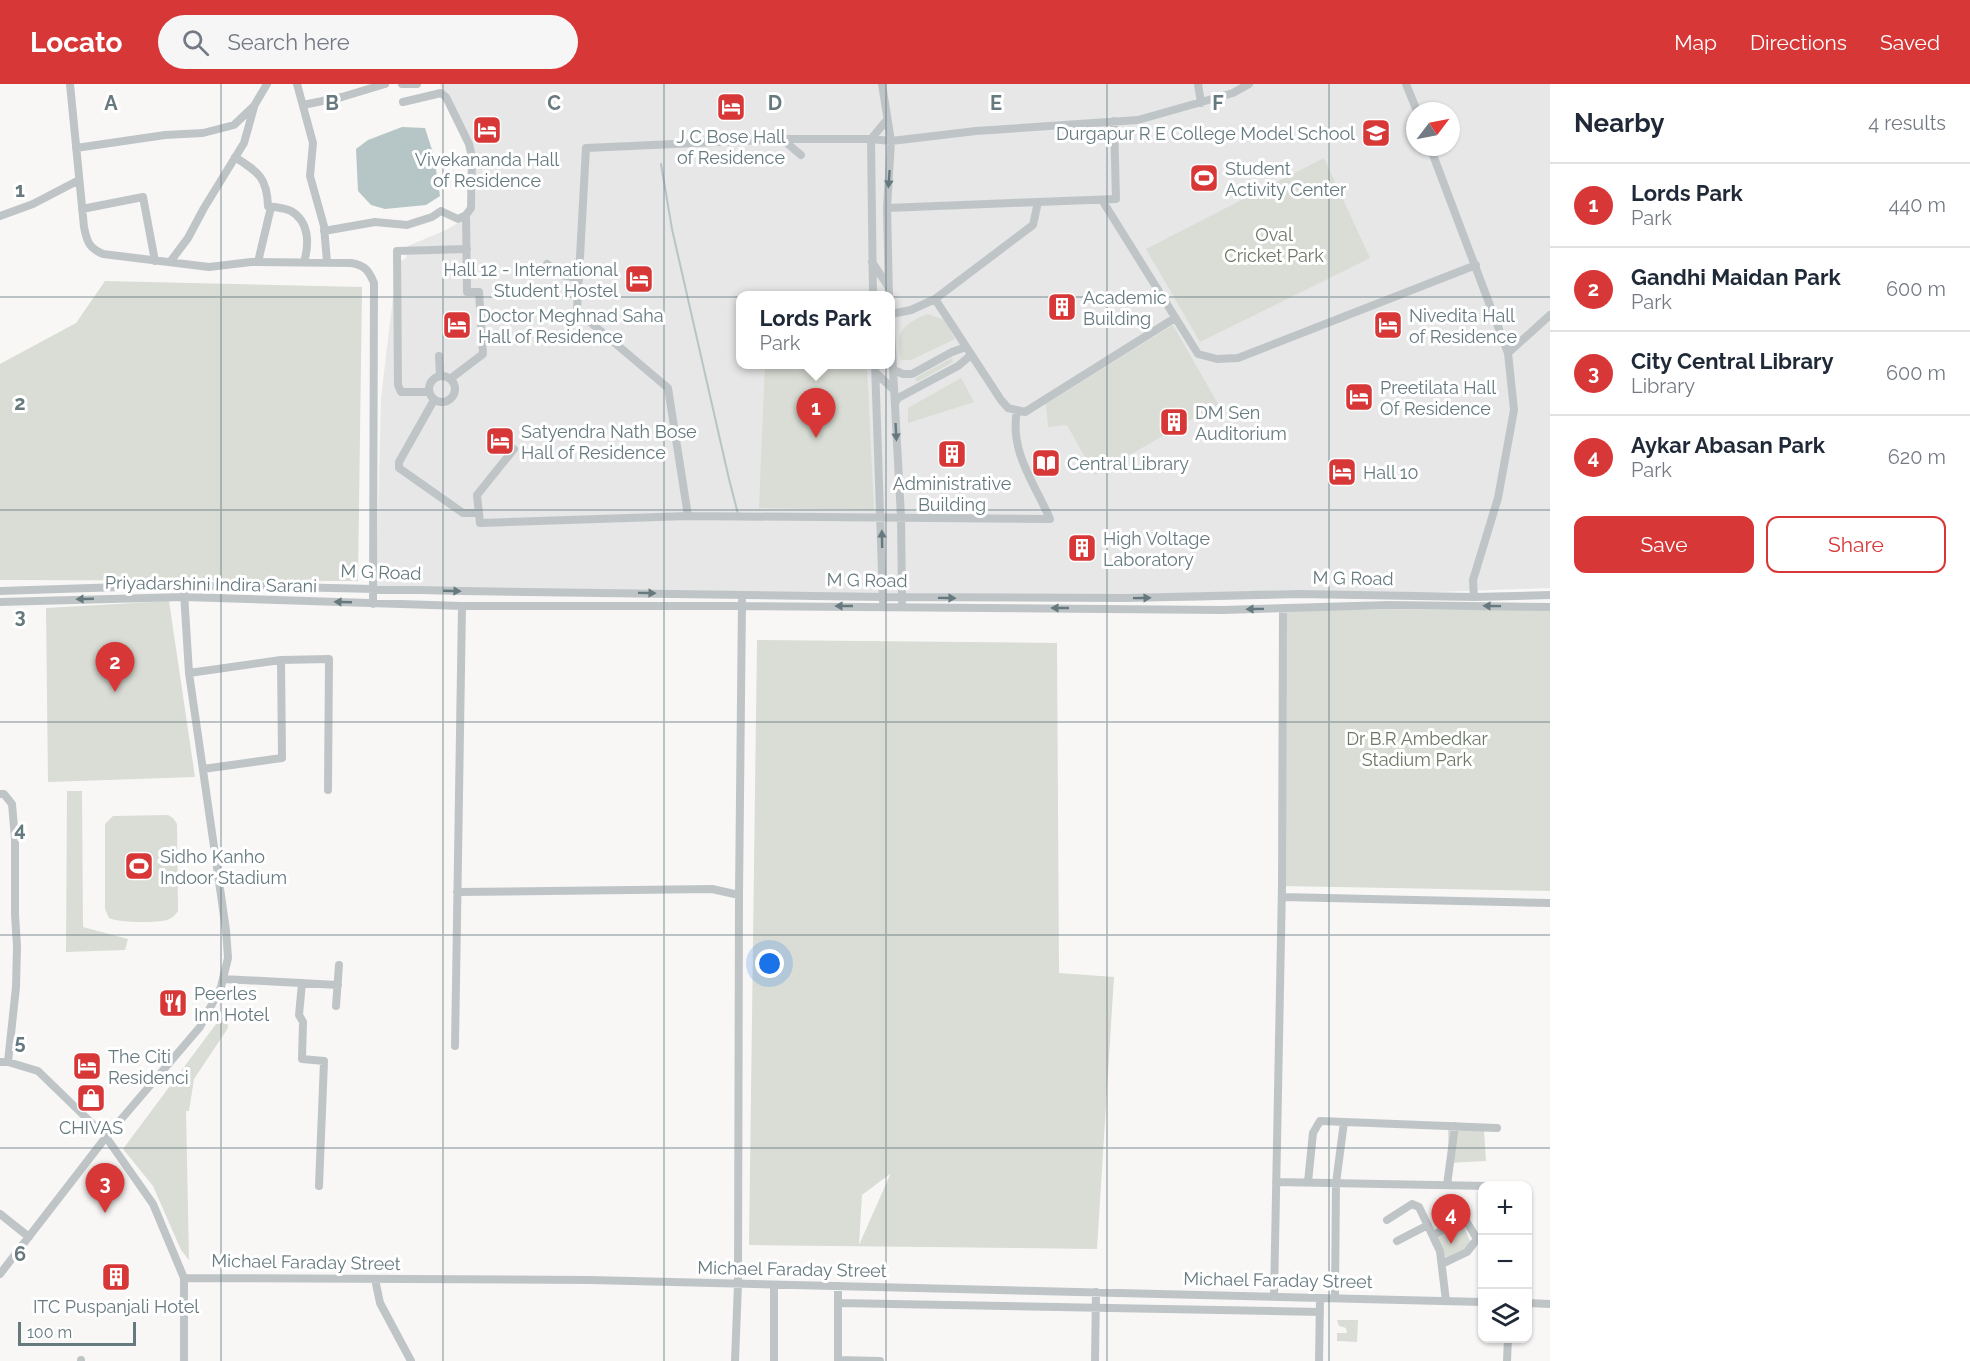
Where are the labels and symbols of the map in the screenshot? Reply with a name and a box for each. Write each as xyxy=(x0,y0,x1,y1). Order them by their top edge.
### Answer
text: A xyxy=(104,91,118,115)
text: B xyxy=(325,91,339,115)
text: C xyxy=(547,91,561,115)
hotel icon: J C Bose Hall of Residence xyxy=(715,91,747,123)
text: D xyxy=(768,91,782,115)
text: E xyxy=(990,91,1002,115)
text: F xyxy=(1212,91,1224,115)
north arrow xyxy=(1406,102,1460,156)
hotel icon: Vivekananda Hall of Residence xyxy=(471,114,503,146)
school or university icon: Durgapur R E College Model School xyxy=(1360,117,1392,149)
place label: Durgapur R E College Model School xyxy=(1056,123,1355,144)
place label: J C Bose Hall of Residence xyxy=(676,126,786,168)
place label: Vivekananda Hall of Residence xyxy=(415,149,559,191)
place label: Student Activity Center xyxy=(1225,158,1347,200)
sports icon: Student Activity Center xyxy=(1188,162,1220,194)
one-way arrow xyxy=(884,170,893,189)
text: 1 xyxy=(15,178,25,202)
park label: Oval Cricket Park xyxy=(1224,224,1324,266)
place label: Hall 12 - International Student Hostel xyxy=(444,259,618,301)
hotel icon: Hall 12 - International Student Hostel xyxy=(623,263,655,295)
place label: Academic Building xyxy=(1083,287,1167,329)
building icon: Academic Building xyxy=(1046,291,1078,323)
place label: Doctor Meghnad Saha Hall of Residence xyxy=(478,305,663,347)
place label: Nivedita Hall of Residence xyxy=(1409,305,1517,347)
hotel icon: Doctor Meghnad Saha Hall of Residence xyxy=(441,309,473,341)
hotel icon: Nivedita Hall of Residence xyxy=(1372,309,1404,341)
place label: Preetilata Hall Of Residence xyxy=(1380,377,1496,419)
hotel icon: Preetilata Hall Of Residence xyxy=(1343,381,1375,413)
pin: 1 xyxy=(796,388,836,438)
text: 2 xyxy=(14,391,26,415)
place label: DM Sen Auditorium xyxy=(1195,402,1287,444)
building icon: DM Sen Auditorium xyxy=(1158,406,1190,438)
place label: Satyendra Nath Bose Hall of Residence xyxy=(521,421,697,463)
one-way arrow xyxy=(892,423,901,442)
hotel icon: Satyendra Nath Bose Hall of Residence xyxy=(484,425,516,457)
building icon: Administrative Building xyxy=(936,438,968,470)
library icon: Central Library xyxy=(1030,447,1062,479)
place label: Central Library xyxy=(1067,453,1189,474)
hotel icon: Hall 10 xyxy=(1326,456,1358,488)
place label: Hall 10 xyxy=(1363,462,1419,483)
place label: Administrative Building xyxy=(893,473,1012,515)
place label: High Voltage Laboratory xyxy=(1103,528,1210,570)
one-way arrow xyxy=(877,529,887,548)
building icon: High Voltage Laboratory xyxy=(1066,532,1098,564)
street label: M G Road xyxy=(340,560,422,584)
street label: M G Road xyxy=(1312,567,1394,589)
street label: M G Road xyxy=(826,569,908,591)
street label: Priyadarshini Indira Sarani xyxy=(105,572,317,596)
one-way arrow xyxy=(443,586,462,596)
one-way arrow xyxy=(638,588,657,598)
one-way arrow xyxy=(938,593,957,602)
one-way arrow xyxy=(1133,593,1152,602)
one-way arrow xyxy=(76,594,95,604)
one-way arrow xyxy=(333,598,352,607)
one-way arrow xyxy=(834,601,853,611)
one-way arrow xyxy=(1482,601,1501,611)
one-way arrow xyxy=(1050,603,1069,613)
text: 3 xyxy=(14,604,26,628)
one-way arrow xyxy=(1245,604,1264,614)
pin: 2 xyxy=(96,642,134,692)
park label: Dr B.R Ambedkar Stadium Park xyxy=(1346,728,1489,770)
text: 4 xyxy=(14,817,26,841)
place label: Sidho Kanho Indoor Stadium xyxy=(160,846,287,888)
sports icon: Sidho Kanho Indoor Stadium xyxy=(123,850,155,882)
your location xyxy=(755,949,784,978)
place label: Peerles Inn Hotel xyxy=(194,983,269,1025)
restaurant icon: Peerles Inn Hotel xyxy=(157,987,189,1019)
text: 5 xyxy=(14,1030,26,1054)
place label: The Citi Residenci xyxy=(108,1046,189,1088)
hotel icon: The Citi Residenci xyxy=(71,1050,103,1082)
shop icon: CHIVAS xyxy=(75,1082,107,1114)
place label: CHIVAS xyxy=(59,1117,123,1138)
pin: 3 xyxy=(86,1164,124,1213)
pin: 4 xyxy=(1432,1194,1470,1244)
text: 6 xyxy=(14,1242,26,1266)
street label: Michael Faraday Street xyxy=(211,1250,401,1274)
street label: Michael Faraday Street xyxy=(697,1257,887,1281)
building icon: ITC Puspanjali Hotel xyxy=(100,1261,132,1293)
street label: Michael Faraday Street xyxy=(1183,1268,1373,1292)
place label: ITC Puspanjali Hotel xyxy=(33,1296,199,1317)
scale bar xyxy=(18,1319,136,1346)

